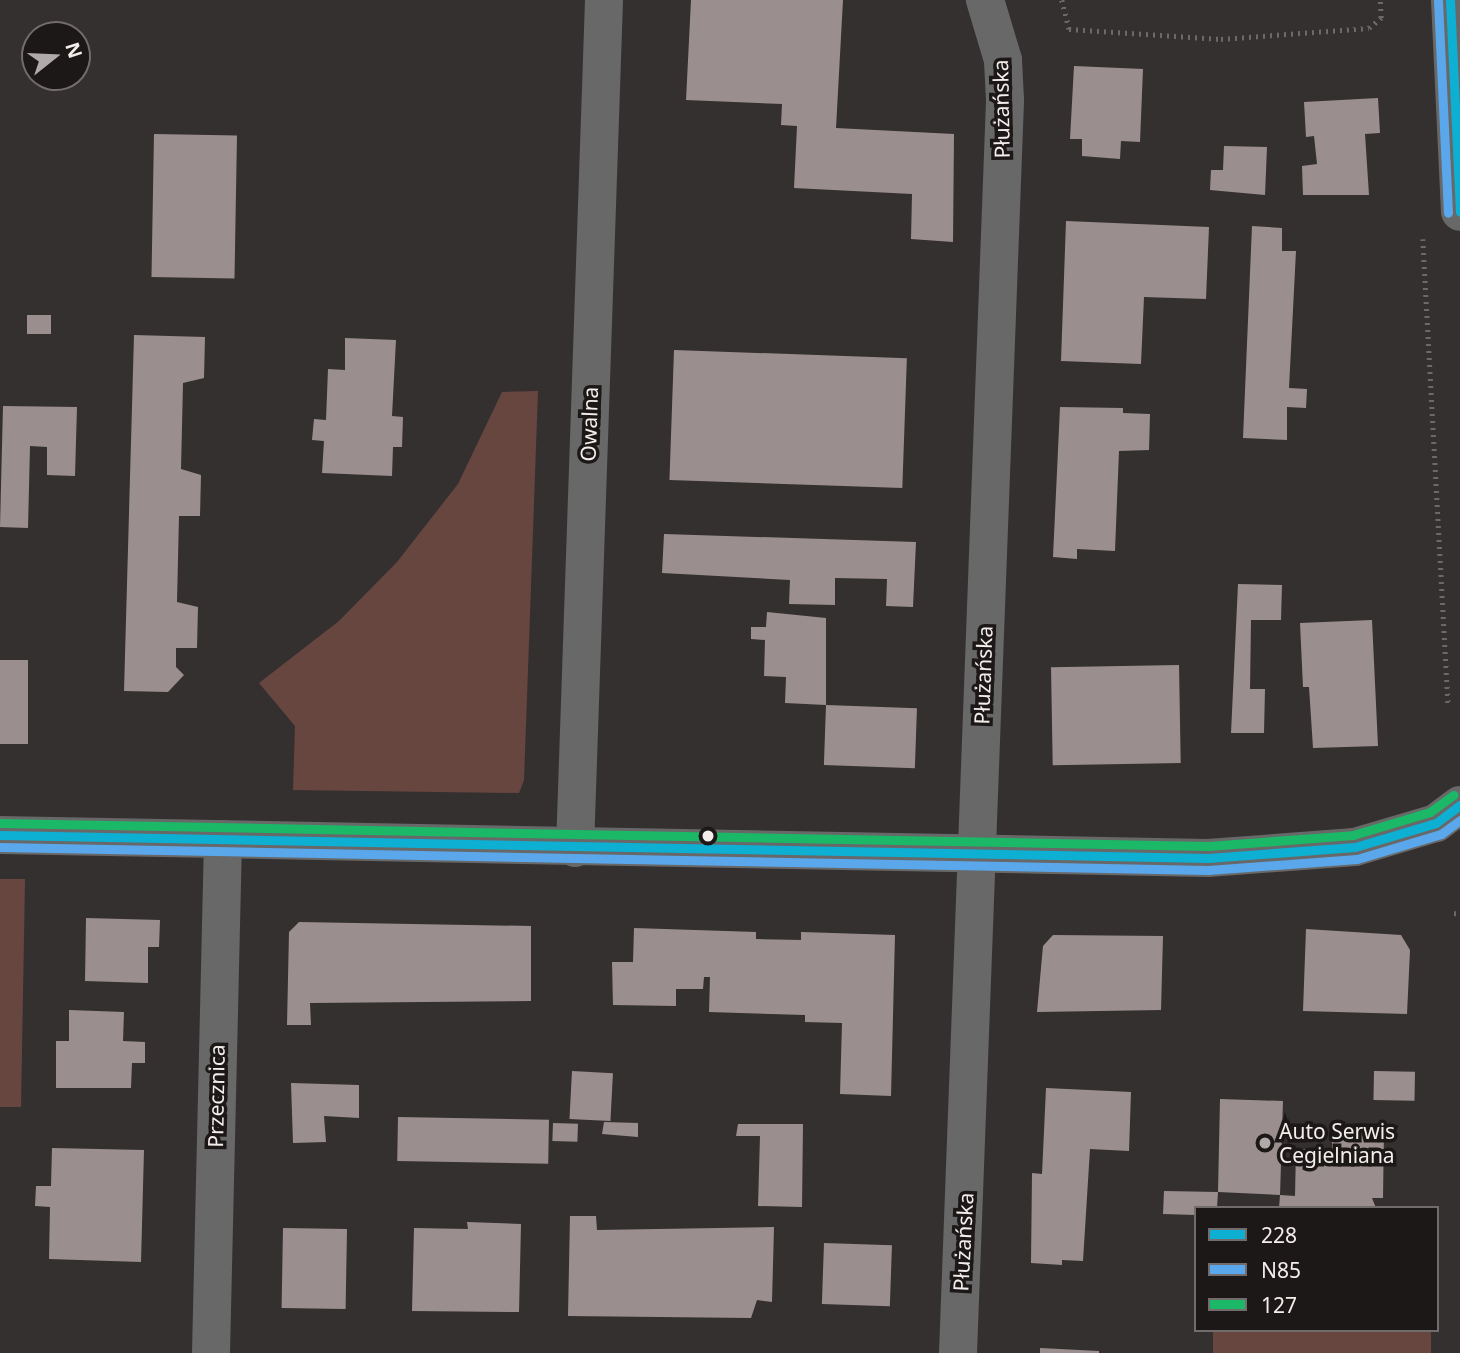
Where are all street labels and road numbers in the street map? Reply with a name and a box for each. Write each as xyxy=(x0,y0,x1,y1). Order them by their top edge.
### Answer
street label: Płużańska xyxy=(988,59,1014,159)
street label: Owalna xyxy=(575,386,603,462)
street label: Płużańska xyxy=(969,625,997,725)
street label: Przecznica xyxy=(203,1044,229,1148)
street label: Płużańska xyxy=(948,1192,978,1292)

